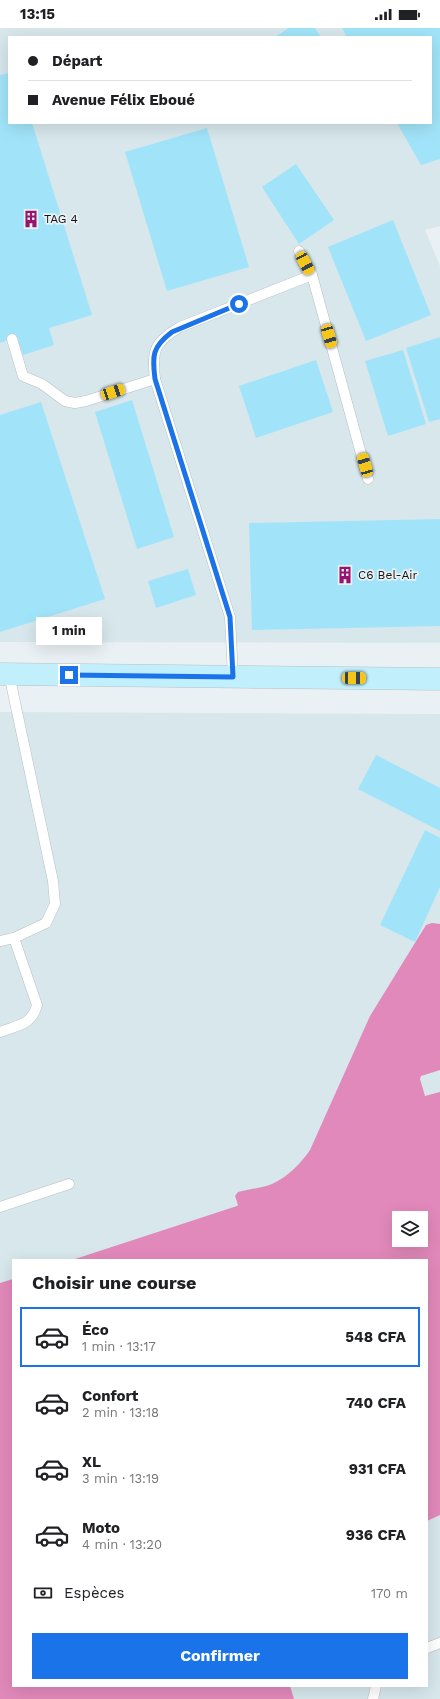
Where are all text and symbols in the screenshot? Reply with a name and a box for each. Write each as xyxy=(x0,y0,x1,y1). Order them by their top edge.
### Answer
text: 13:15 xyxy=(20,5,55,23)
text: Départ xyxy=(52,52,102,70)
text: Avenue Félix Eboué xyxy=(52,91,195,109)
building icon: TAG 4 xyxy=(21,209,41,229)
place label: TAG 4 xyxy=(44,212,78,226)
car xyxy=(294,250,316,276)
route start xyxy=(230,295,248,313)
car xyxy=(320,323,338,349)
car xyxy=(100,383,126,401)
car xyxy=(356,452,374,478)
building icon: C6 Bel-Air xyxy=(335,565,355,585)
place label: C6 Bel-Air xyxy=(358,568,418,582)
callout: 1 min xyxy=(36,617,102,645)
text: 1 min xyxy=(52,623,86,638)
route end xyxy=(60,666,78,684)
car xyxy=(342,672,366,684)
map controls xyxy=(392,1211,428,1247)
button: layers xyxy=(392,1211,428,1247)
text: Choisir une course xyxy=(32,1272,196,1293)
icon: car xyxy=(34,1319,70,1355)
text: Éco xyxy=(82,1321,109,1339)
text: 548 CFA xyxy=(345,1328,406,1346)
text: 1 min · 13:17 xyxy=(82,1339,156,1354)
icon: car xyxy=(34,1385,70,1421)
text: Confort xyxy=(82,1387,138,1405)
text: 740 CFA xyxy=(346,1394,406,1412)
text: 2 min · 13:18 xyxy=(82,1405,159,1420)
icon: car xyxy=(34,1451,70,1487)
text: XL xyxy=(82,1453,101,1471)
text: 931 CFA xyxy=(349,1460,406,1478)
text: 3 min · 13:19 xyxy=(82,1471,159,1486)
icon: car xyxy=(34,1517,70,1553)
text: Moto xyxy=(82,1519,120,1537)
text: 936 CFA xyxy=(346,1526,406,1544)
text: 4 min · 13:20 xyxy=(82,1537,162,1552)
icon: cash xyxy=(32,1582,54,1604)
text: Espèces xyxy=(64,1584,125,1602)
text: 170 m xyxy=(371,1586,408,1601)
button: Confirmer xyxy=(32,1633,408,1679)

